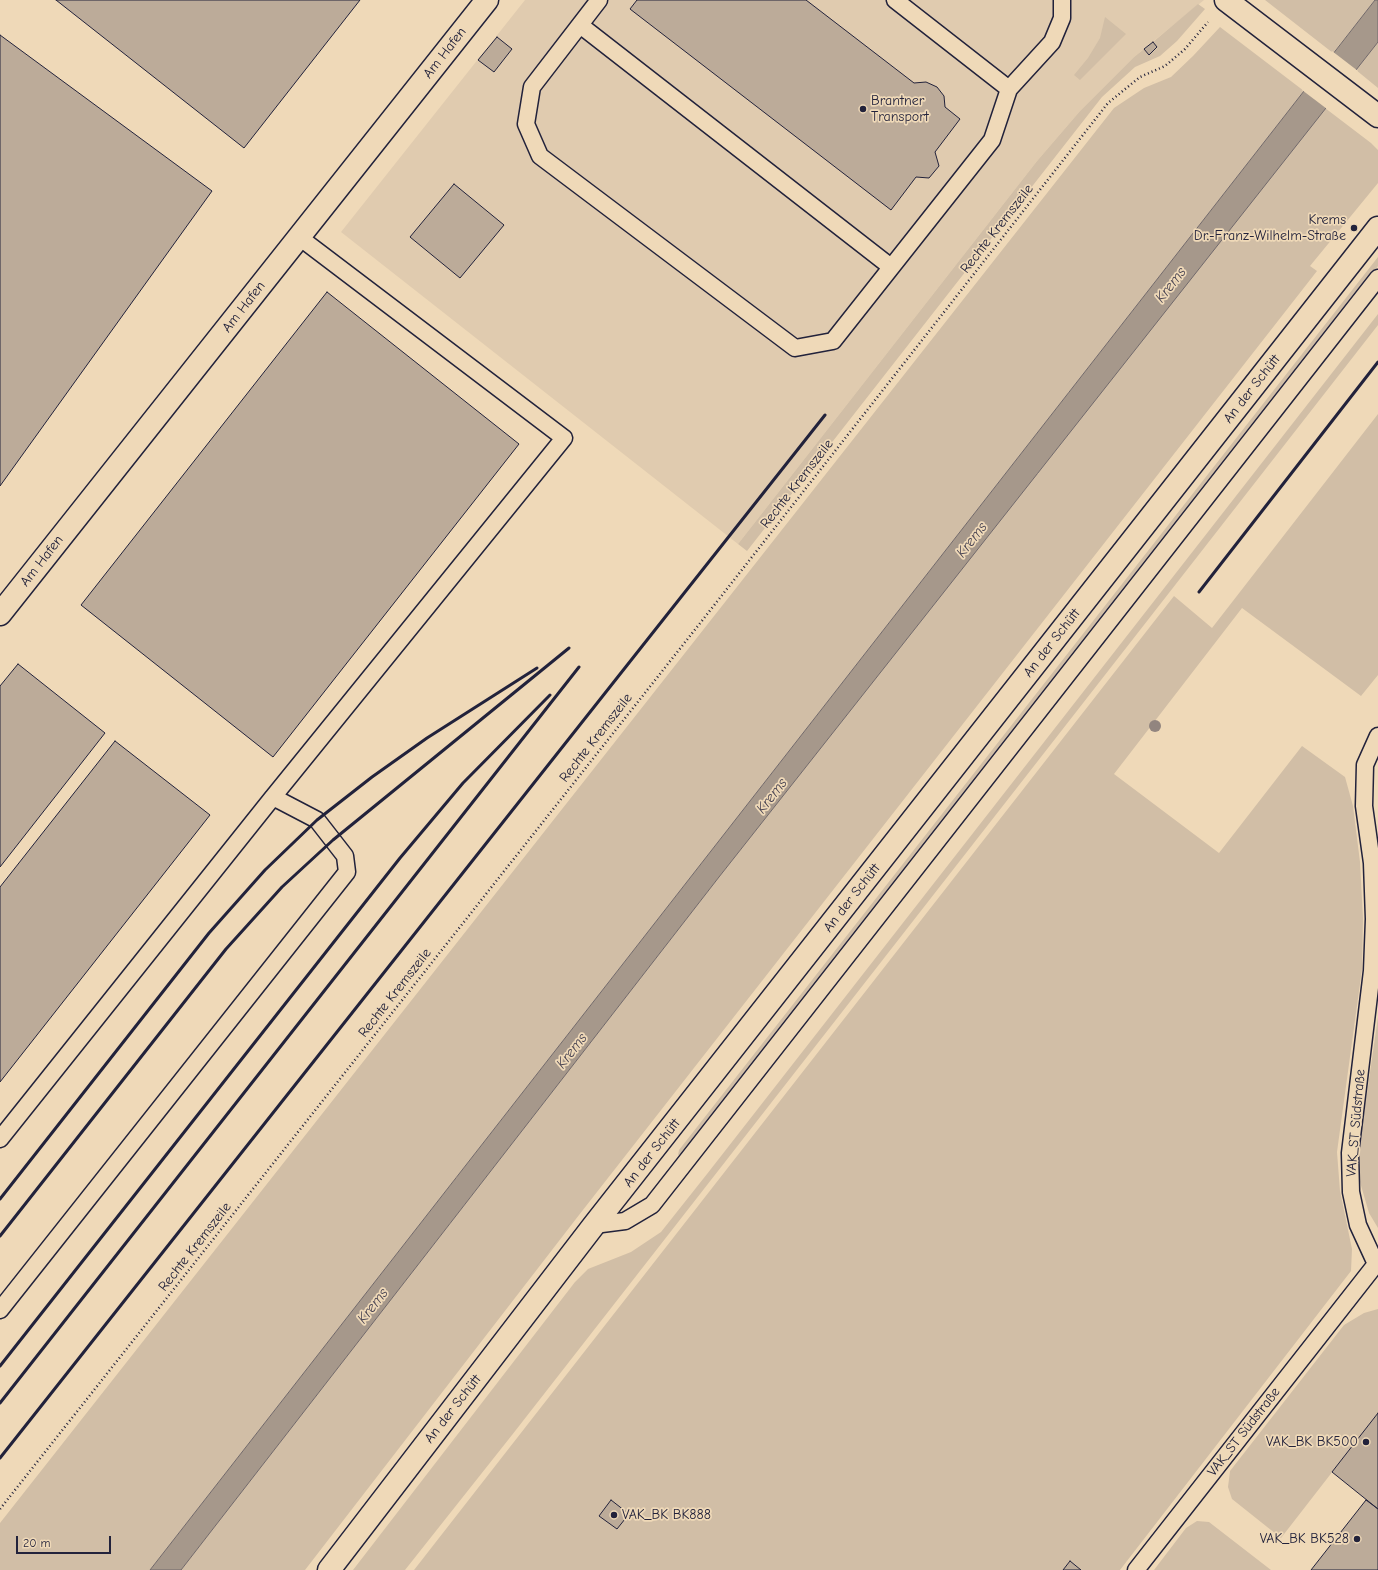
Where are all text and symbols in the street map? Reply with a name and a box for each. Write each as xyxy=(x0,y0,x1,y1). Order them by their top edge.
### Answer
street label: Am Hafen xyxy=(420,24,470,82)
place label: Brantner Transport xyxy=(871,93,929,126)
marker: Brantner Transport xyxy=(858,104,868,114)
street label: Rechte Kremszeile xyxy=(957,181,1037,277)
place label: Krems Dr.-Franz-Wilhelm-Straße xyxy=(1194,212,1346,244)
marker: Krems Dr.-Franz-Wilhelm-Straße xyxy=(1349,223,1359,233)
water label: Krems xyxy=(1152,264,1190,306)
street label: Am Hafen xyxy=(219,278,269,336)
street label: An der Schütt xyxy=(1220,351,1284,427)
street label: Rechte Kremszeile xyxy=(757,436,837,532)
water label: Krems xyxy=(953,519,991,561)
street label: Am Hafen xyxy=(17,532,67,590)
street label: An der Schütt xyxy=(1020,605,1084,681)
street label: Rechte Kremszeile xyxy=(556,690,636,786)
water label: Krems xyxy=(753,775,791,817)
street label: An der Schütt xyxy=(820,860,884,936)
street label: Rechte Kremszeile xyxy=(355,945,435,1041)
water label: Krems xyxy=(553,1030,591,1072)
street label: VAK_ST Südstraße xyxy=(1343,1068,1369,1178)
street label: An der Schütt xyxy=(620,1115,684,1191)
street label: Rechte Kremszeile xyxy=(155,1199,235,1295)
water label: Krems xyxy=(354,1285,392,1327)
street label: An der Schütt xyxy=(421,1371,485,1447)
street label: VAK_ST Südstraße xyxy=(1204,1384,1284,1480)
place label: VAK_BK BK500 xyxy=(1266,1434,1358,1450)
marker: VAK_BK BK500 xyxy=(1361,1437,1371,1447)
place label: VAK_BK BK888 xyxy=(622,1507,711,1523)
marker: VAK_BK BK888 xyxy=(609,1510,619,1520)
scale bar xyxy=(18,1528,113,1554)
place label: VAK_BK BK528 xyxy=(1260,1531,1349,1547)
marker: VAK_BK BK528 xyxy=(1352,1534,1362,1544)
text: 20 m xyxy=(23,1536,51,1550)

